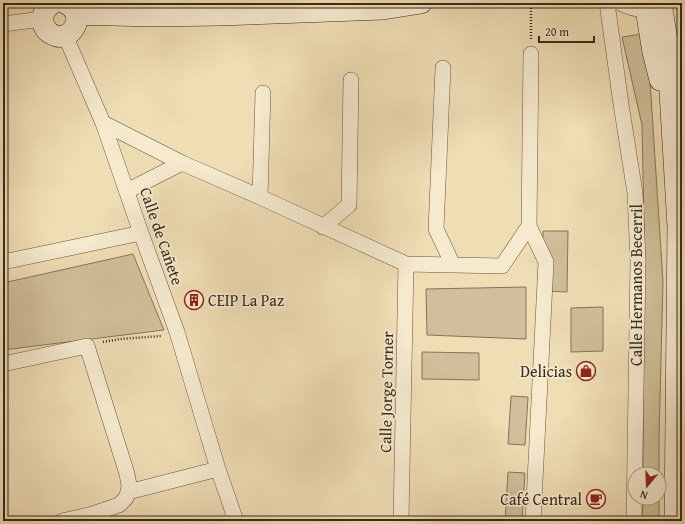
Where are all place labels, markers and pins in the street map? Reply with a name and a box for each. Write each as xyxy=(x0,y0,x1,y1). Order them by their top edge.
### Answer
place label: CEIP La Paz xyxy=(208,288,284,312)
building icon: CEIP La Paz xyxy=(183,289,205,311)
place label: Delicias xyxy=(520,359,572,383)
shop icon: Delicias xyxy=(575,360,597,382)
place label: Café Central xyxy=(500,487,583,511)
cafe icon: Café Central xyxy=(585,488,607,510)

